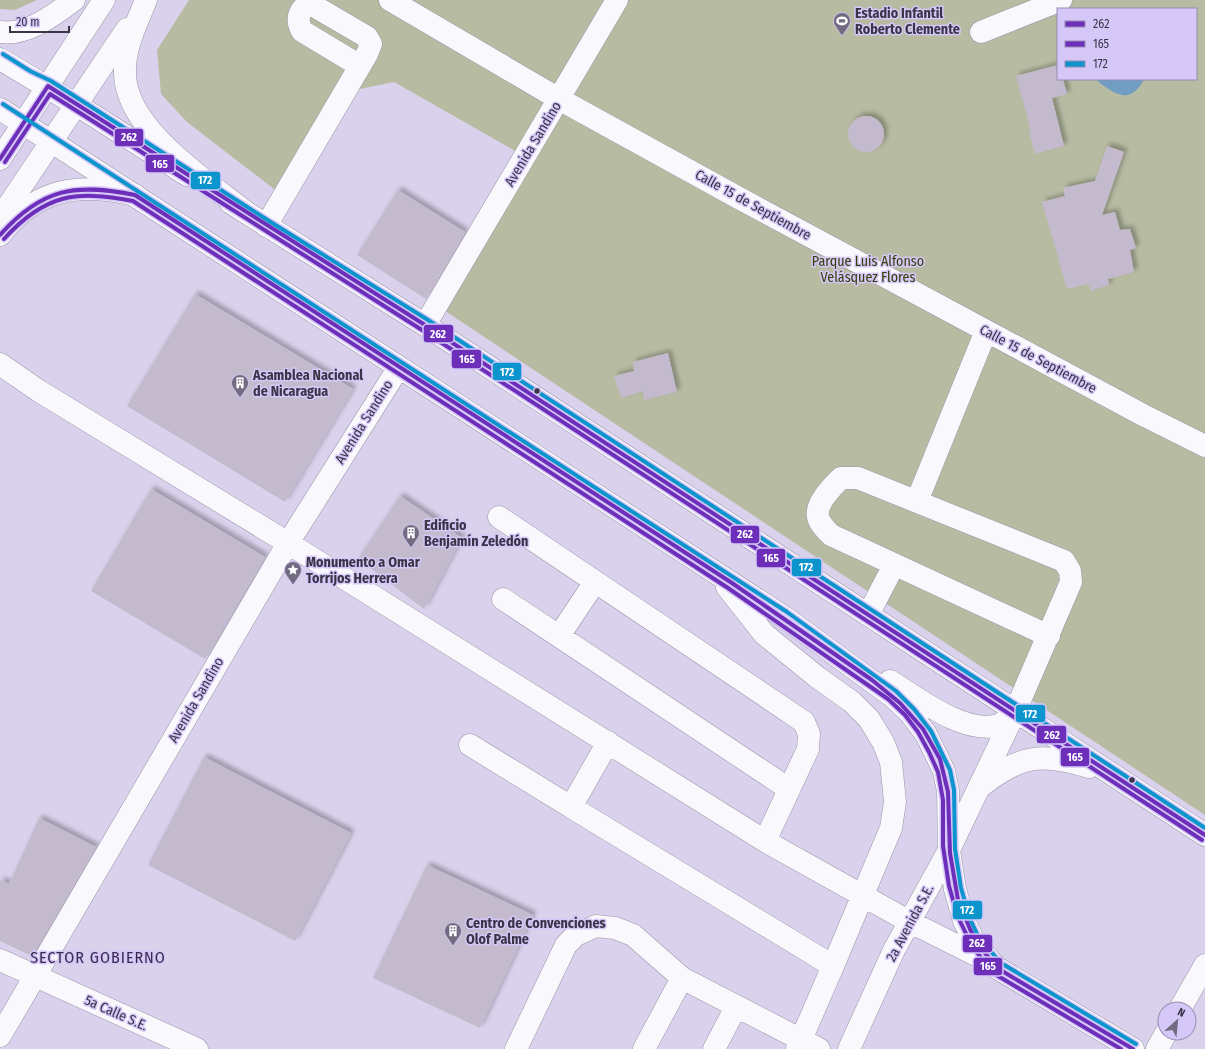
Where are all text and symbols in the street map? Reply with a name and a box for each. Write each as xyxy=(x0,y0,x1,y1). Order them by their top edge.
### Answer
place label: Estadio Infantil Roberto Clemente xyxy=(855,5,960,38)
scale bar xyxy=(10,8,69,34)
legend xyxy=(1057,8,1197,80)
sports icon: Estadio Infantil Roberto Clemente xyxy=(832,11,852,36)
text: 20 m xyxy=(16,15,40,29)
text: 262 xyxy=(1093,17,1109,31)
text: 165 xyxy=(1093,37,1110,51)
text: 172 xyxy=(1093,57,1108,71)
street label: Avenida Sandino xyxy=(501,98,565,190)
line badge: 262 xyxy=(114,128,144,147)
text: 262 xyxy=(120,131,137,144)
line badge: 165 xyxy=(145,154,175,173)
text: 165 xyxy=(152,158,168,171)
street label: Calle 15 de Septiembre xyxy=(692,166,814,244)
line badge: 172 xyxy=(190,171,221,190)
text: 172 xyxy=(198,174,212,187)
park label: Parque Luis Alfonso Velásquez Flores xyxy=(812,253,924,286)
street label: Calle 15 de Septiembre xyxy=(977,321,1099,397)
line badge: 262 xyxy=(423,324,454,343)
text: 262 xyxy=(429,328,446,341)
line badge: 165 xyxy=(451,349,482,369)
text: 165 xyxy=(459,353,475,366)
line badge: 172 xyxy=(492,362,522,381)
text: 172 xyxy=(500,366,514,379)
place label: Asamblea Nacional de Nicaragua xyxy=(252,367,363,400)
building icon: Asamblea Nacional de Nicaragua xyxy=(230,373,250,398)
street label: Avenida Sandino xyxy=(331,377,397,467)
unlabelled marker xyxy=(532,386,542,396)
place label: Edificio Benjamín Zeledón xyxy=(424,517,528,550)
building icon: Edificio Benjamín Zeledón xyxy=(401,523,421,548)
line badge: 262 xyxy=(730,525,760,544)
text: 262 xyxy=(736,528,753,541)
line badge: 165 xyxy=(756,548,786,568)
text: 165 xyxy=(763,552,779,565)
place label: Monumento a Omar Torrijos Herrera xyxy=(306,554,421,587)
line badge: 172 xyxy=(791,558,822,577)
place icon: Monumento a Omar Torrijos Herrera xyxy=(283,560,303,585)
text: 172 xyxy=(799,561,813,574)
street label: Avenida Sandino xyxy=(165,654,227,746)
line badge: 172 xyxy=(1015,704,1046,723)
text: 172 xyxy=(1023,708,1037,721)
line badge: 262 xyxy=(1036,725,1067,744)
text: 262 xyxy=(1043,729,1060,742)
line badge: 165 xyxy=(1060,747,1090,767)
text: 165 xyxy=(1067,751,1083,764)
unlabelled marker xyxy=(1127,775,1137,785)
street label: 2a Avenida S.E. xyxy=(883,882,937,964)
line badge: 172 xyxy=(952,900,983,920)
text: 172 xyxy=(960,904,974,917)
place label: Centro de Convenciones Olof Palme xyxy=(466,915,606,948)
building icon: Centro de Convenciones Olof Palme xyxy=(443,921,463,946)
line badge: 262 xyxy=(962,934,993,953)
text: 262 xyxy=(968,937,985,950)
district label: SECTOR GOBIERNO xyxy=(30,948,166,967)
line badge: 165 xyxy=(973,957,1003,976)
text: 165 xyxy=(980,960,996,973)
street label: 5a Calle S.E. xyxy=(82,992,150,1034)
north arrow xyxy=(1157,1001,1197,1041)
text: N xyxy=(1175,1005,1187,1020)

